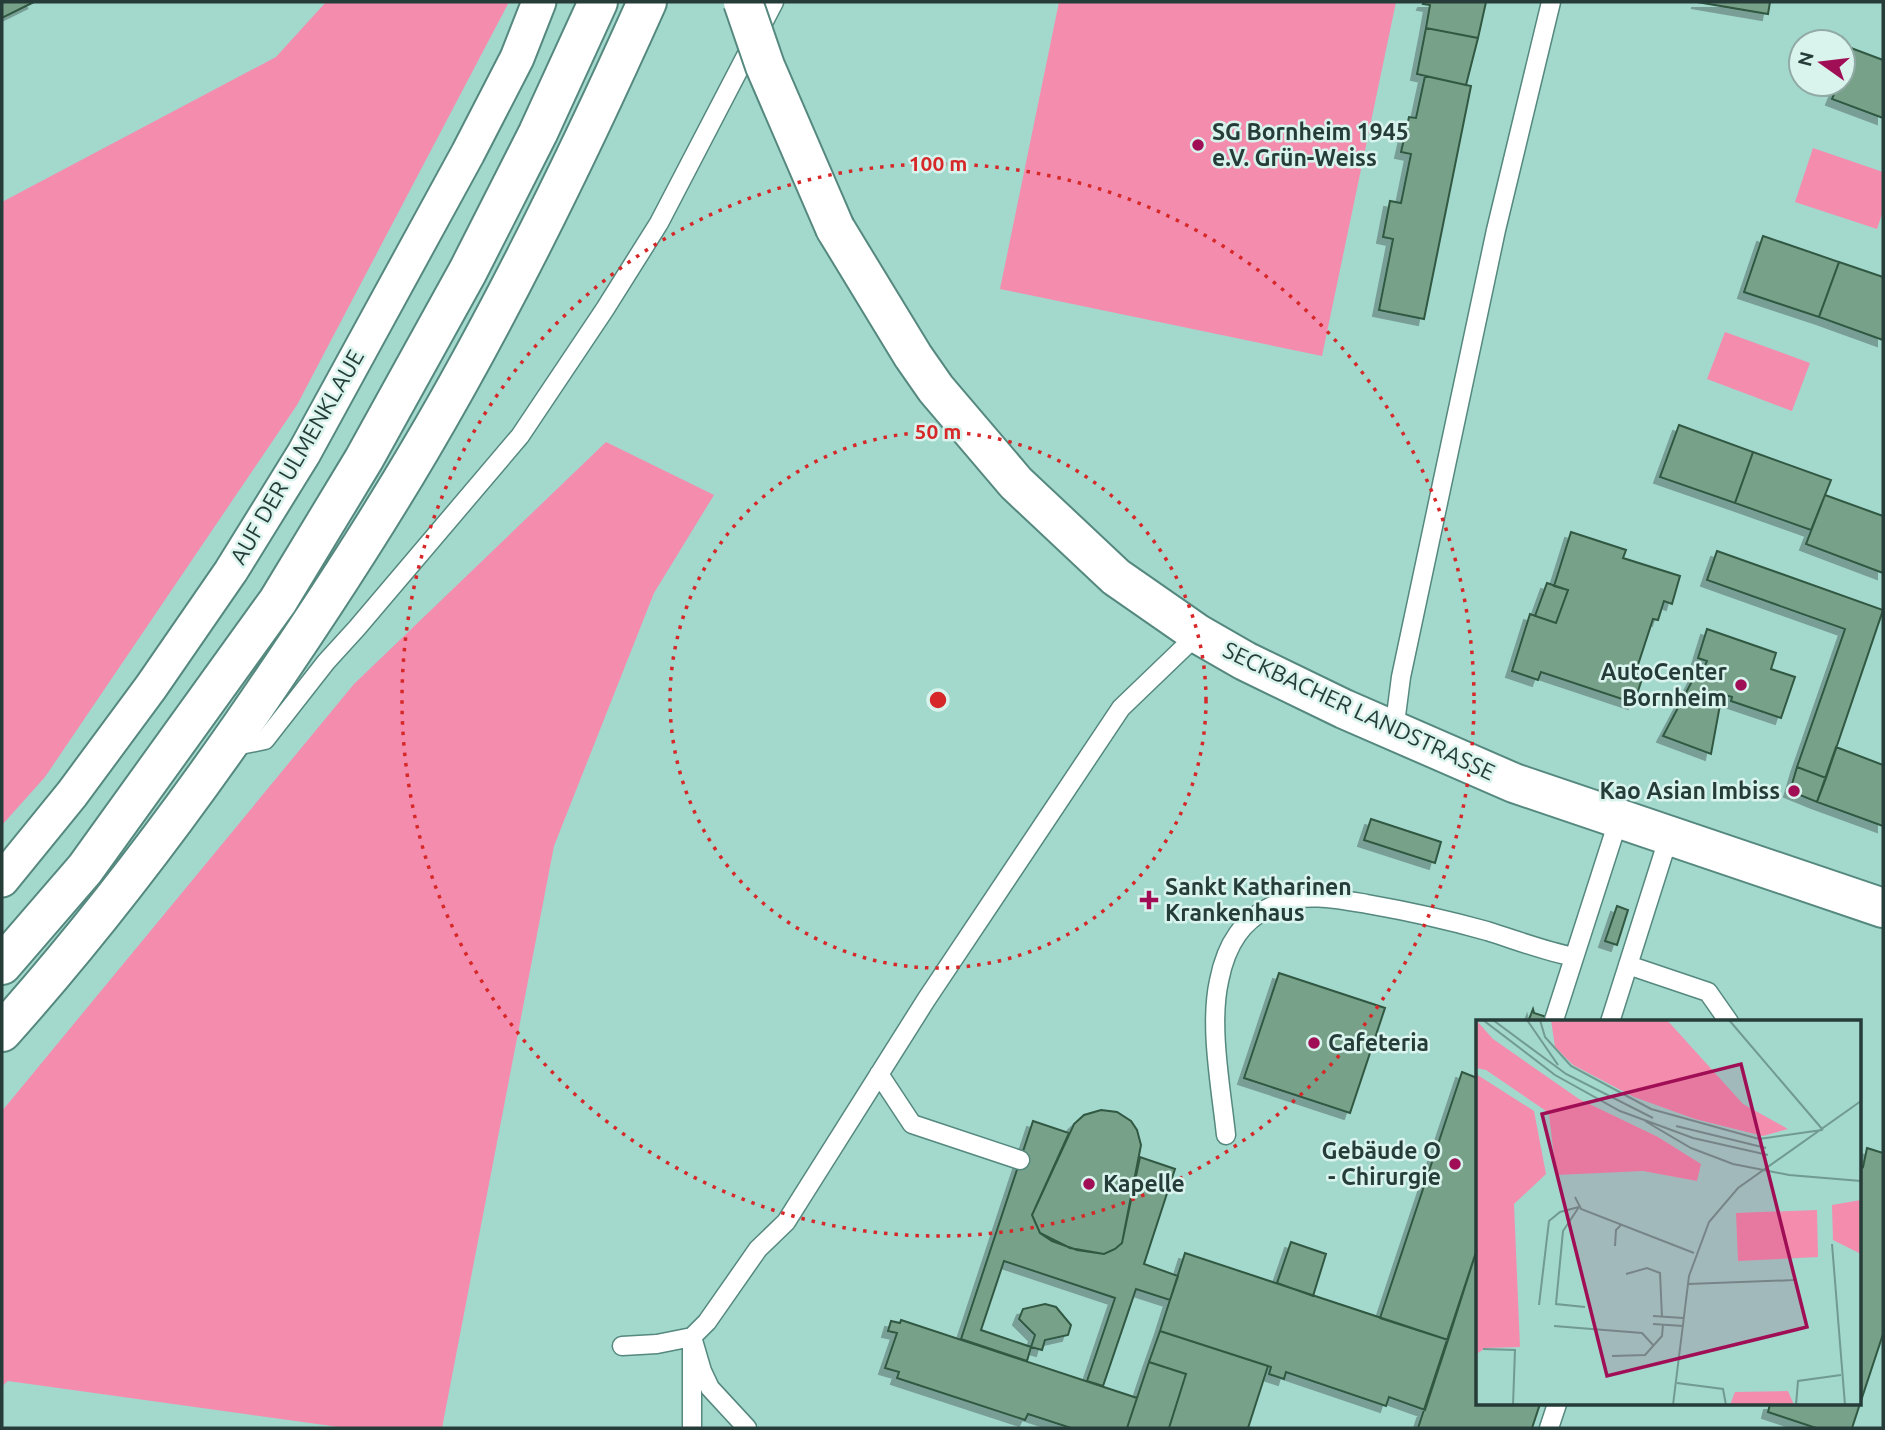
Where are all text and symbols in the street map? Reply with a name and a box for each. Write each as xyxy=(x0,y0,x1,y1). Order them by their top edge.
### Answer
north arrow xyxy=(1787,28,1857,98)
text: N xyxy=(1793,49,1818,68)
place label: SG Bornheim 1945 e.V. Grün-Weiss xyxy=(1212,119,1409,170)
marker: SG Bornheim 1945 e.V. Grün-Weiss xyxy=(1190,137,1206,153)
text: 100 m xyxy=(909,151,967,175)
street label: AUF DER ULMENKLAUE xyxy=(225,345,368,568)
text: 50 m xyxy=(915,419,961,443)
street label: SECKBACHER LANDSTRASSE xyxy=(1219,637,1499,785)
place label: AutoCenter Bornheim xyxy=(1601,659,1728,710)
marker: AutoCenter Bornheim xyxy=(1733,677,1749,693)
centre of rings xyxy=(926,688,950,712)
place label: Kao Asian Imbiss xyxy=(1599,778,1780,803)
marker: Kao Asian Imbiss xyxy=(1786,783,1802,799)
place label: Sankt Katharinen Krankenhaus xyxy=(1165,874,1352,925)
marker: Sankt Katharinen Krankenhaus xyxy=(1139,890,1159,910)
inset map xyxy=(1476,1020,1860,1406)
place label: Cafeteria xyxy=(1328,1030,1429,1055)
marker: Cafeteria xyxy=(1306,1035,1322,1051)
place label: Gebäude O - Chirurgie xyxy=(1322,1138,1441,1189)
marker: Gebäude O - Chirurgie xyxy=(1447,1156,1463,1172)
place label: Kapelle xyxy=(1103,1171,1185,1196)
marker: Kapelle xyxy=(1081,1176,1097,1192)

